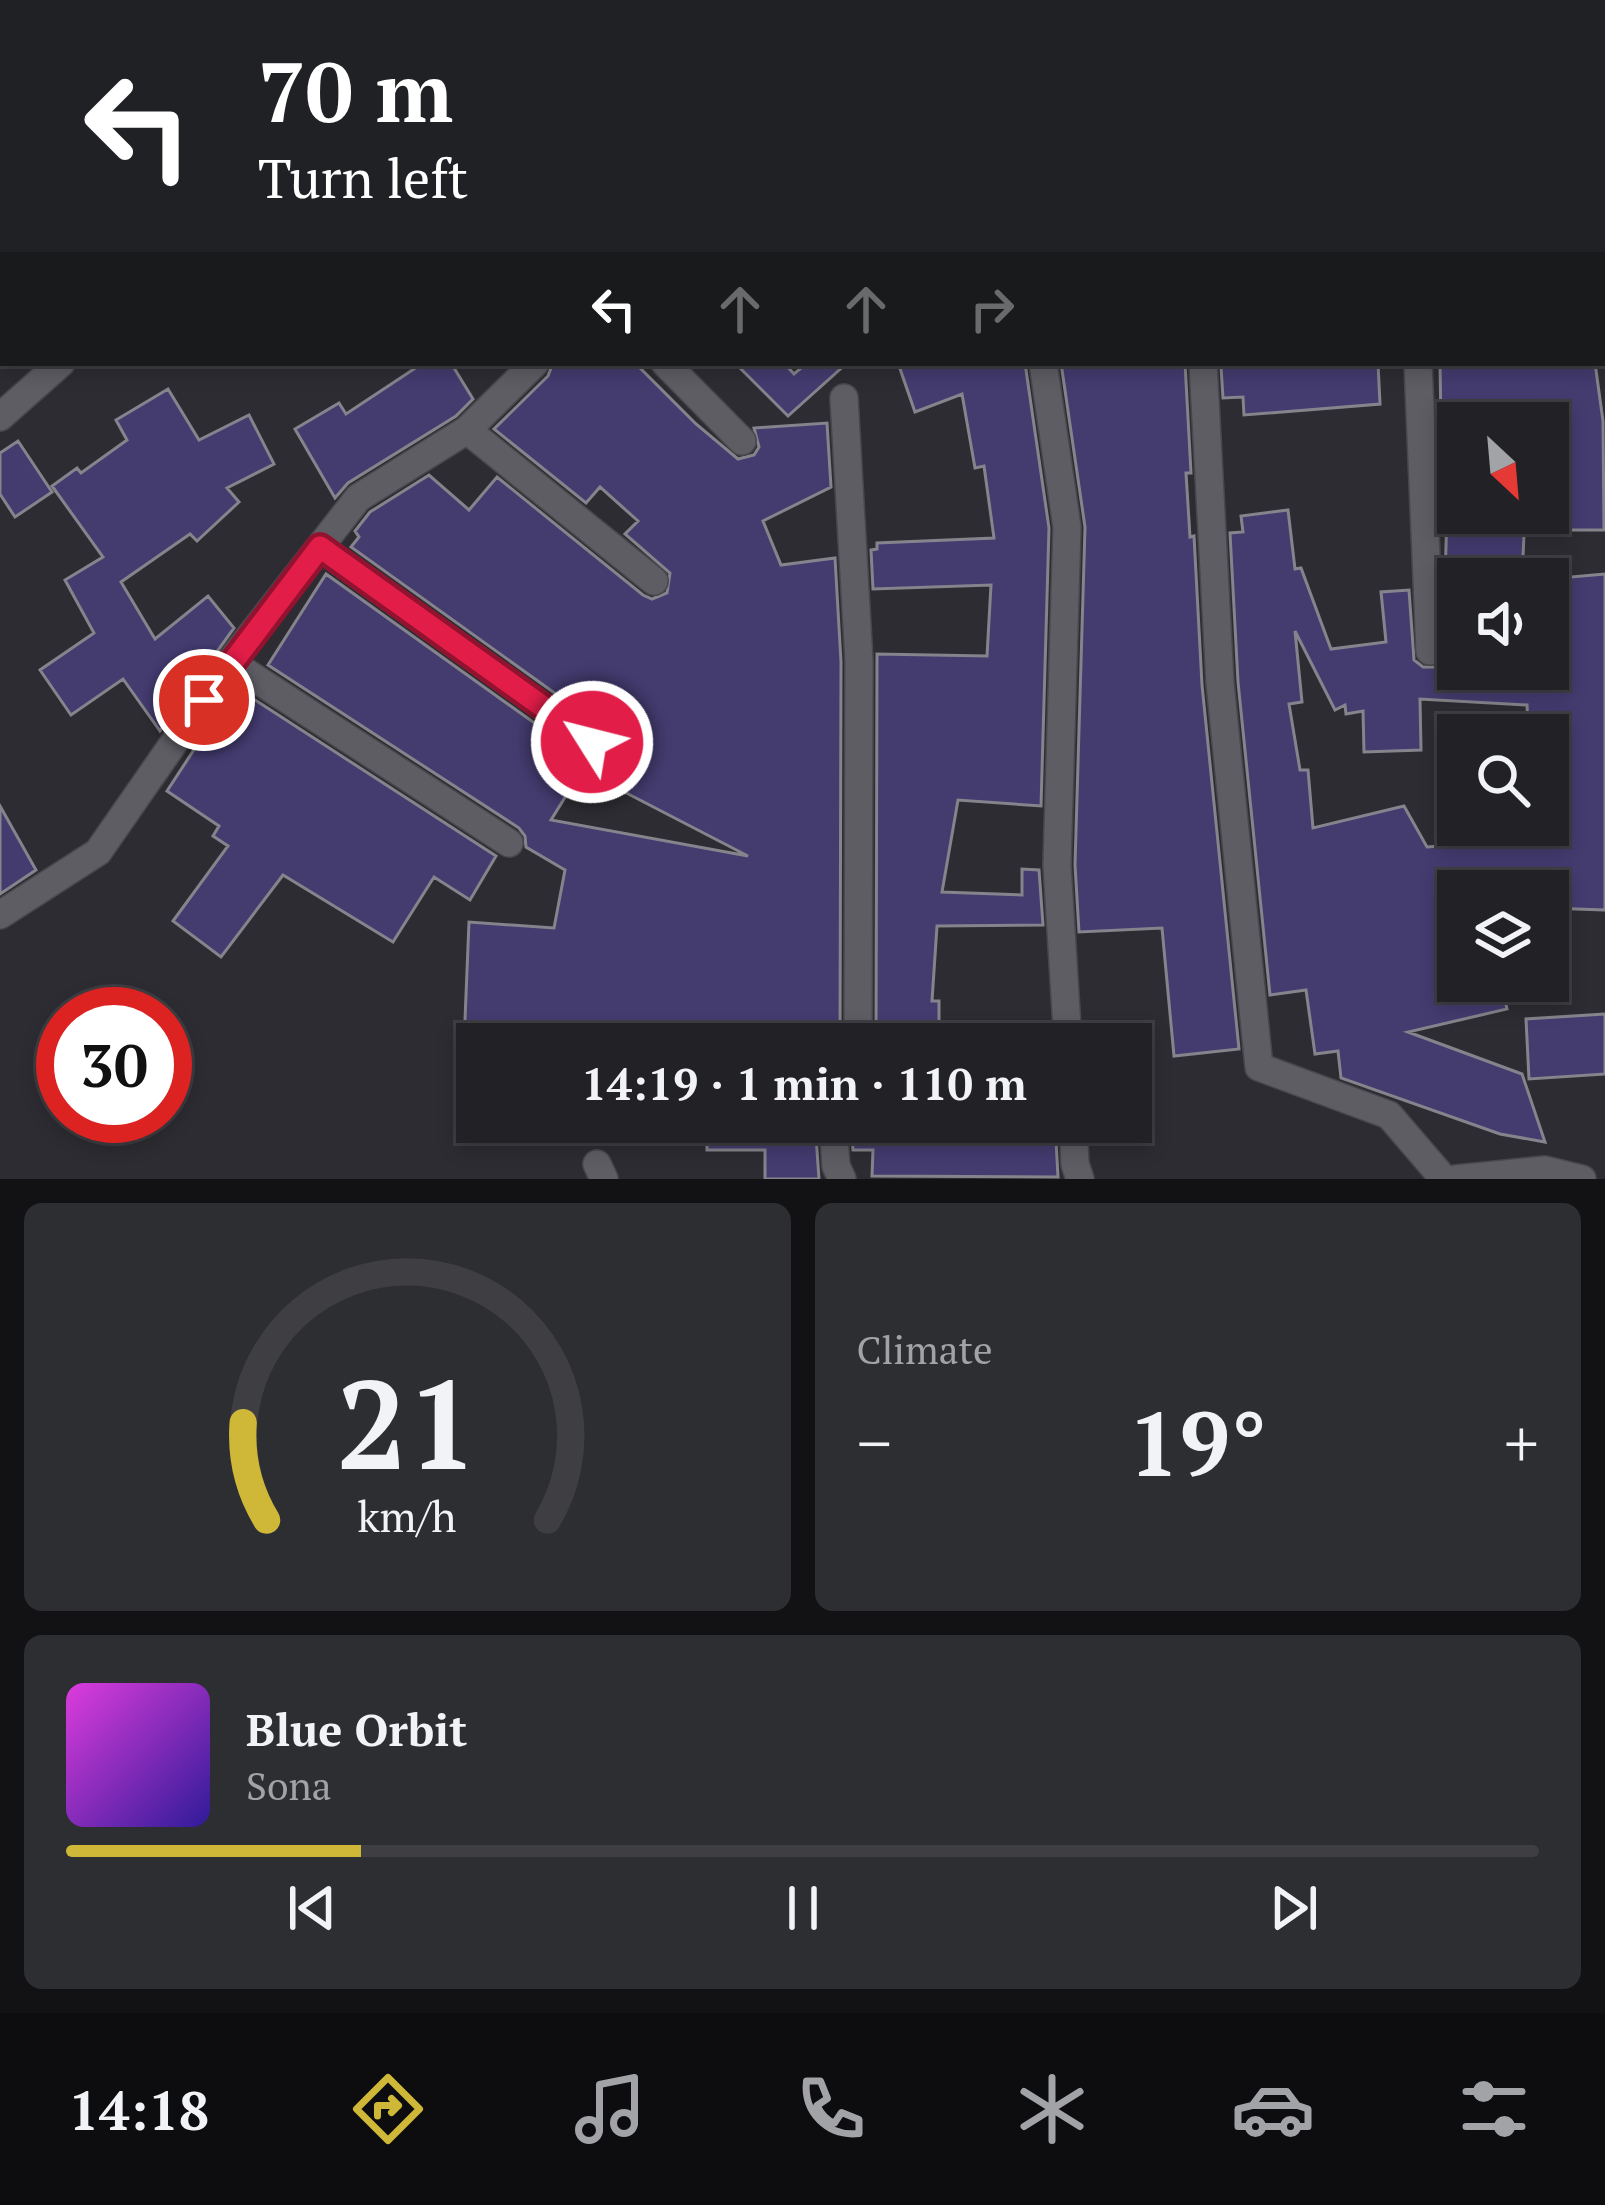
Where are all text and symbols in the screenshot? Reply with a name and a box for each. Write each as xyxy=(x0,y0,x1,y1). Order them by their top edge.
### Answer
text: 70 m xyxy=(258,35,453,146)
icon: left xyxy=(60,48,216,204)
text: Turn left xyxy=(258,142,468,213)
icon: left xyxy=(581,276,647,342)
icon: ahead xyxy=(707,276,773,342)
icon: ahead xyxy=(833,276,899,342)
icon: right xyxy=(959,276,1025,342)
north arrow xyxy=(1437,402,1569,534)
map controls xyxy=(1437,402,1569,1002)
button: sound xyxy=(1437,558,1569,690)
pin xyxy=(153,649,255,751)
icon: arrive xyxy=(171,667,237,733)
position arrow xyxy=(529,679,655,805)
button: search xyxy=(1437,714,1569,846)
button: layers xyxy=(1437,870,1569,1002)
speed limit sign: 30 xyxy=(36,987,192,1143)
text: 14:19 · 1 min · 110 m xyxy=(581,1053,1027,1113)
text: Climate xyxy=(857,1323,993,1375)
text: 21 xyxy=(337,1339,478,1505)
text: 19° xyxy=(1128,1382,1267,1502)
text: − xyxy=(857,1398,892,1486)
text: + xyxy=(1504,1398,1539,1486)
text: km/h xyxy=(358,1487,457,1544)
text: Blue Orbit xyxy=(246,1699,467,1759)
text: Sona xyxy=(246,1759,331,1811)
icon: previous xyxy=(279,1875,345,1941)
icon: pause xyxy=(770,1875,836,1941)
icon: next xyxy=(1261,1875,1327,1941)
icon: directions xyxy=(346,2067,430,2151)
icon: music xyxy=(568,2067,652,2151)
icon: phone xyxy=(789,2067,873,2151)
icon: climate xyxy=(1010,2067,1094,2151)
icon: car xyxy=(1231,2067,1315,2151)
icon: filters xyxy=(1452,2067,1536,2151)
text: 14:18 xyxy=(69,2074,209,2145)

